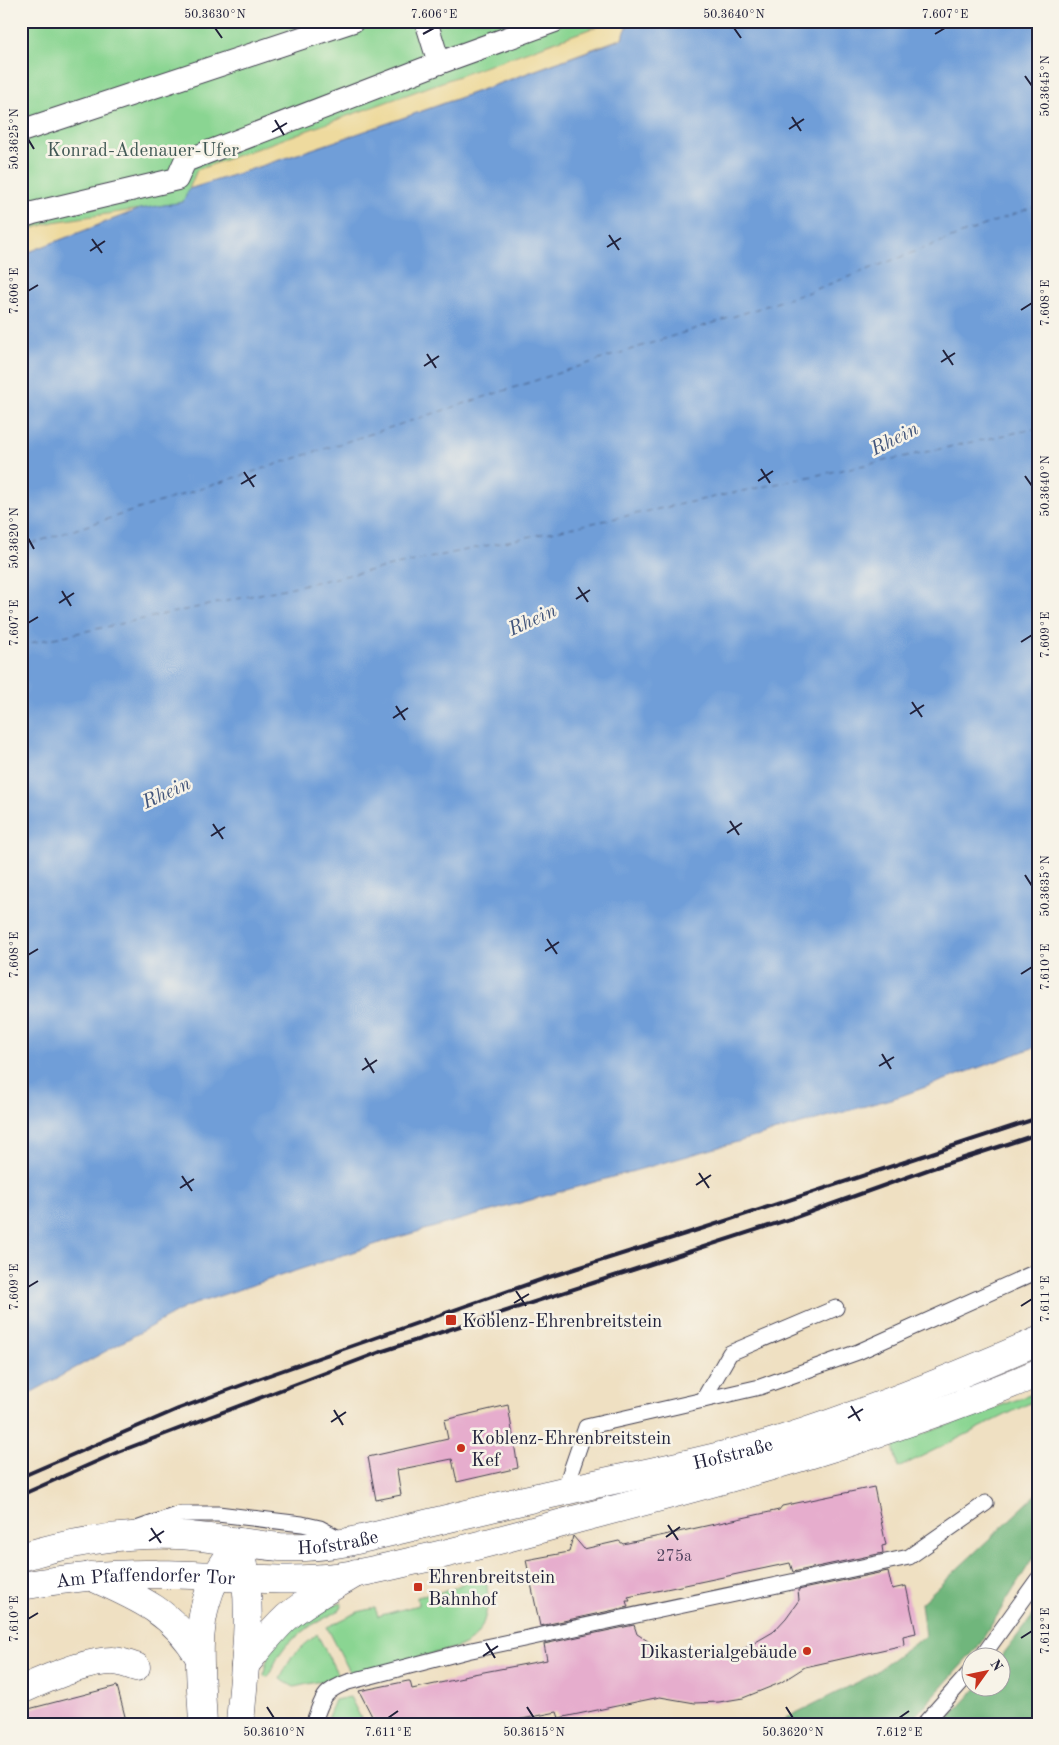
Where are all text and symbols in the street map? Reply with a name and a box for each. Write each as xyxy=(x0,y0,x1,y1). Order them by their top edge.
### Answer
text: 50.3630°N xyxy=(184,8,246,21)
text: 50.3640°N xyxy=(703,8,765,21)
text: 7.606°E xyxy=(411,9,457,21)
text: 7.607°E xyxy=(922,9,968,21)
text: 50.3645°N xyxy=(1039,55,1052,117)
text: 50.3625°N xyxy=(8,108,21,170)
park label: Konrad-Adenauer-Ufer xyxy=(47,142,239,161)
text: 7.606°E xyxy=(9,268,21,314)
text: 7.608°E xyxy=(1040,280,1052,326)
water label: Rhein xyxy=(867,419,922,461)
text: 50.3640°N xyxy=(1039,455,1052,517)
text: 50.3620°N xyxy=(8,507,21,569)
text: 7.607°E xyxy=(9,600,21,646)
water label: Rhein xyxy=(505,601,560,641)
text: 7.609°E xyxy=(1040,612,1052,658)
water label: Rhein xyxy=(139,774,194,814)
text: 50.3635°N xyxy=(1039,855,1052,917)
text: 7.608°E xyxy=(9,932,21,978)
text: 7.610°E xyxy=(1040,944,1052,990)
text: 7.609°E xyxy=(9,1264,21,1310)
text: 7.611°E xyxy=(1040,1276,1052,1322)
marker: Koblenz-Ehrenbreitstein xyxy=(444,1313,458,1327)
place label: Koblenz-Ehrenbreitstein xyxy=(462,1313,662,1332)
place label: Koblenz-Ehrenbreitstein Kef xyxy=(471,1430,671,1471)
street label: Hofstraße xyxy=(691,1436,775,1474)
marker: Koblenz-Ehrenbreitstein Kef xyxy=(455,1442,467,1454)
street label: Hofstraße xyxy=(297,1528,380,1559)
house number: 275a xyxy=(656,1549,692,1565)
street label: Am Pfaffendorfer Tor xyxy=(55,1567,236,1592)
place label: Ehrenbreitstein Bahnhof xyxy=(428,1569,555,1610)
marker: Ehrenbreitstein Bahnhof xyxy=(412,1581,424,1593)
text: 7.610°E xyxy=(9,1596,21,1642)
text: 7.612°E xyxy=(1040,1608,1052,1654)
place label: Dikasterialgebäude xyxy=(640,1644,797,1663)
marker: Dikasterialgebäude xyxy=(801,1645,813,1657)
north arrow xyxy=(962,1648,1012,1698)
text: N xyxy=(987,1657,1005,1674)
text: 50.3610°N xyxy=(243,1726,305,1739)
text: 50.3615°N xyxy=(503,1726,565,1739)
text: 50.3620°N xyxy=(762,1726,824,1739)
text: 7.611°E xyxy=(365,1727,411,1739)
text: 7.612°E xyxy=(876,1727,922,1739)

